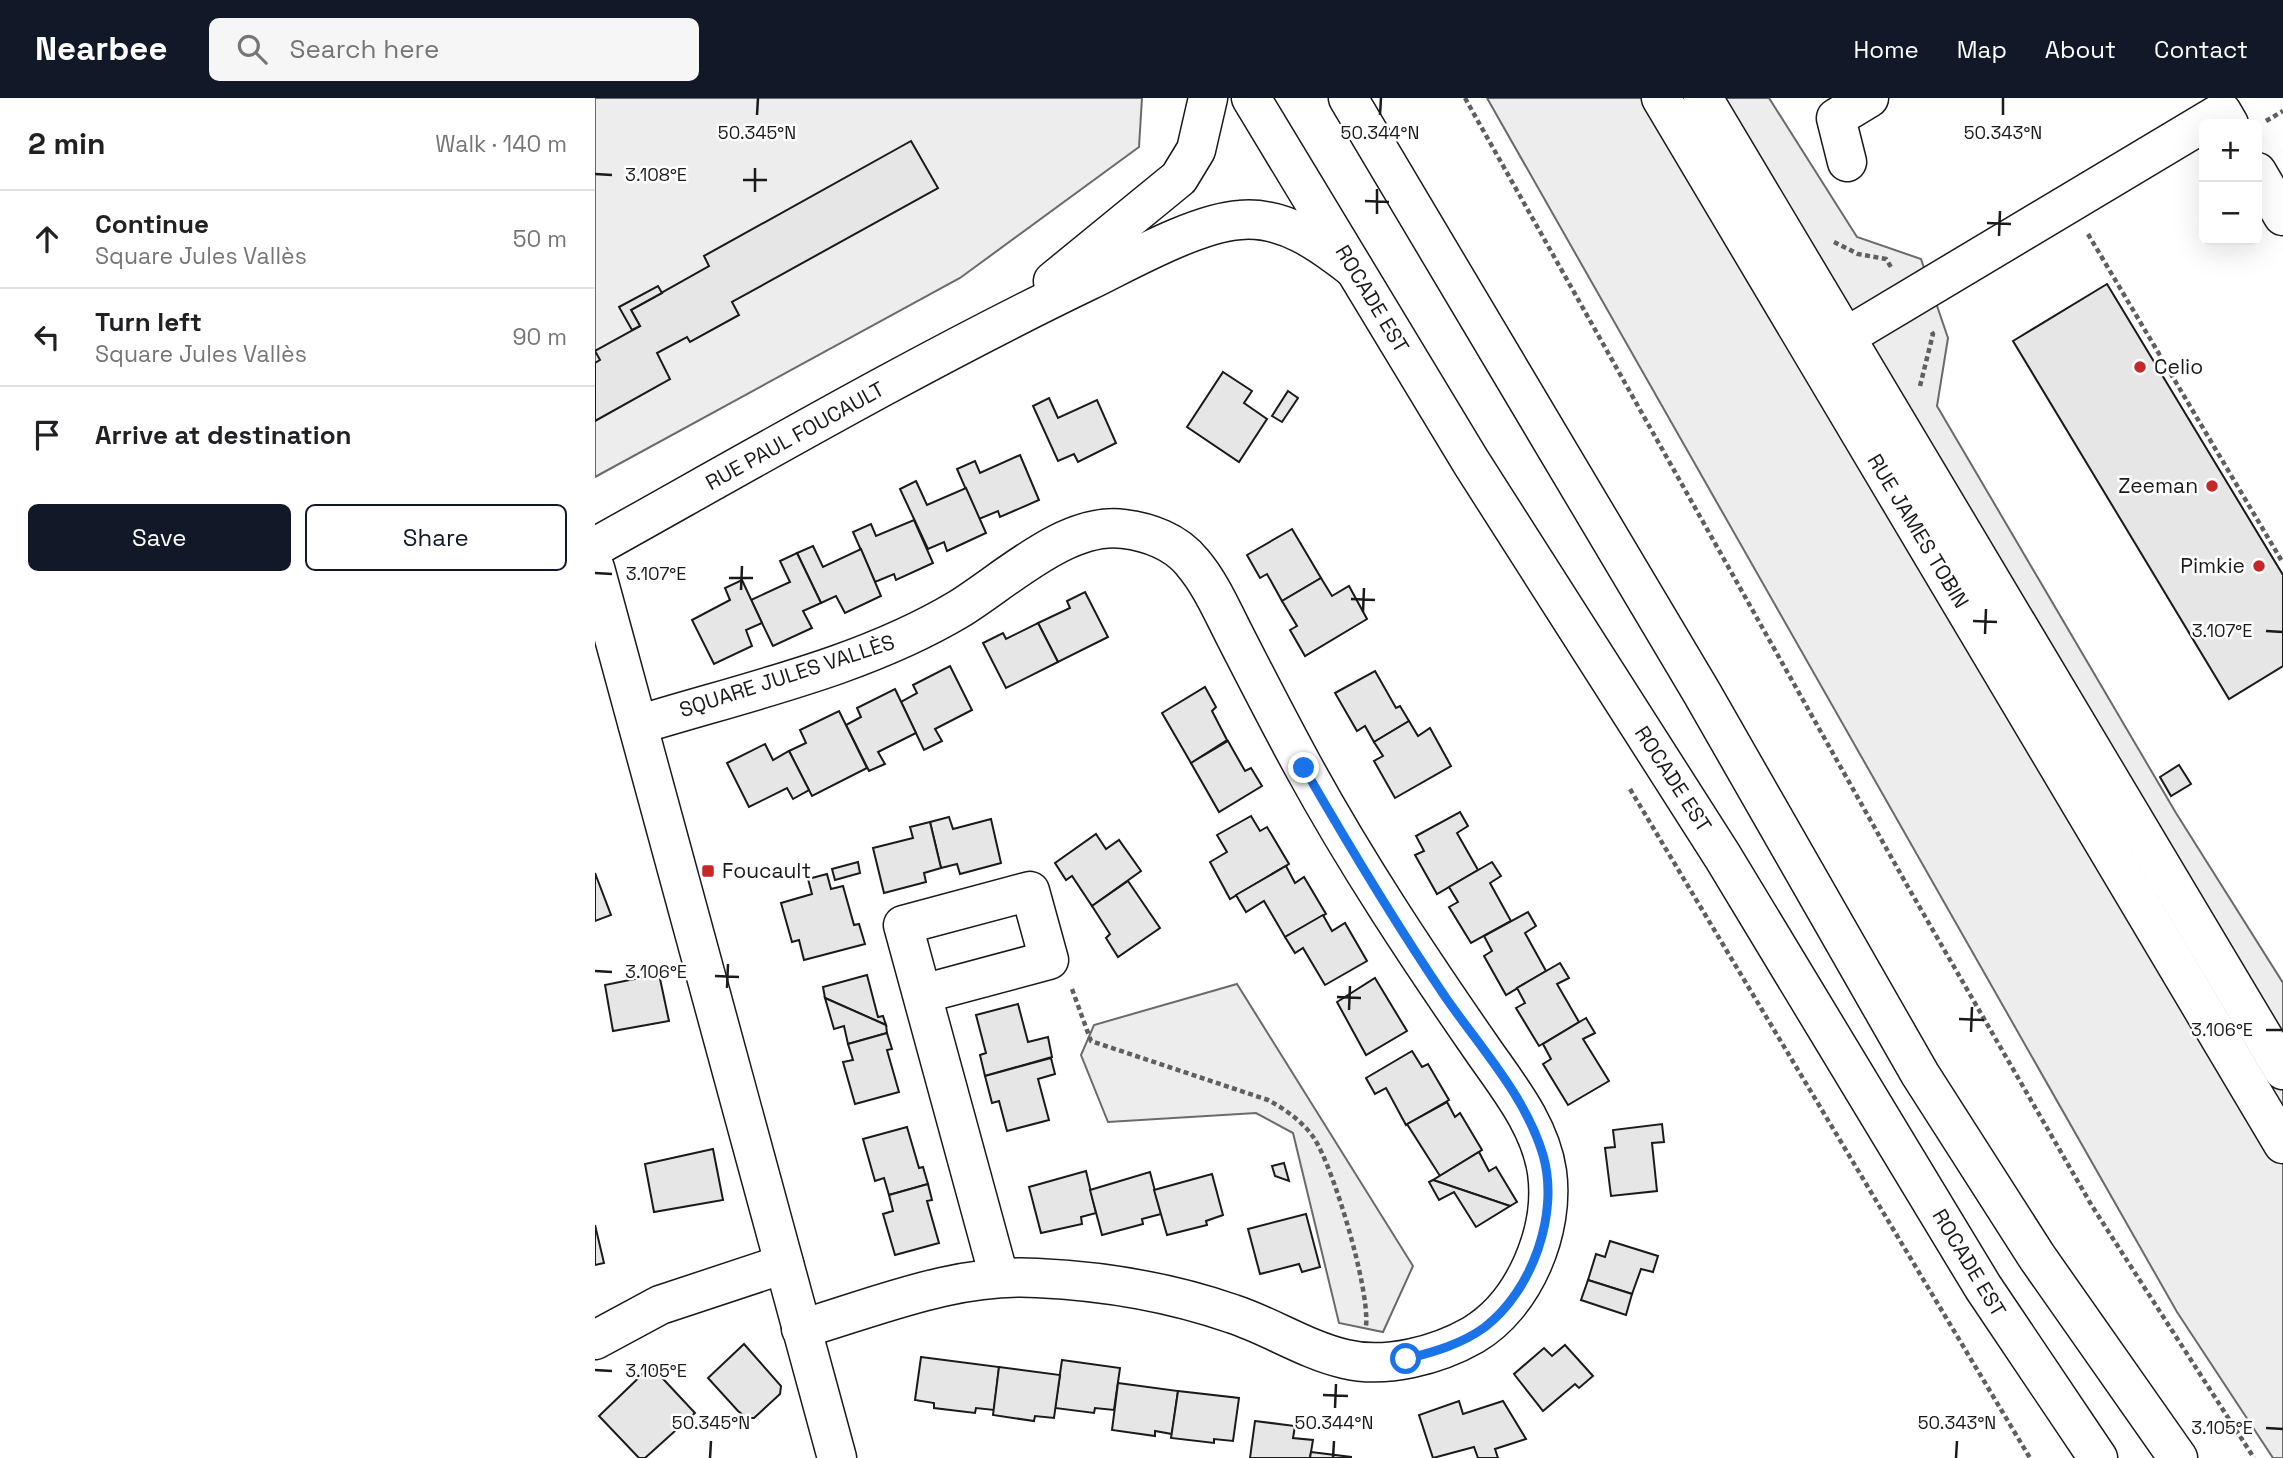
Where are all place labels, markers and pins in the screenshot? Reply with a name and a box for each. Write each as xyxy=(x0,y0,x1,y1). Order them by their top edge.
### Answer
place label: Celio xyxy=(2154,353,2203,380)
marker: Celio xyxy=(2132,359,2148,375)
place label: Zeeman xyxy=(2118,472,2198,499)
marker: Zeeman xyxy=(2204,478,2220,494)
place label: Pimkie xyxy=(2180,552,2245,579)
marker: Pimkie xyxy=(2251,558,2267,574)
place label: Foucault xyxy=(722,857,811,884)
marker: Foucault xyxy=(700,863,716,879)

